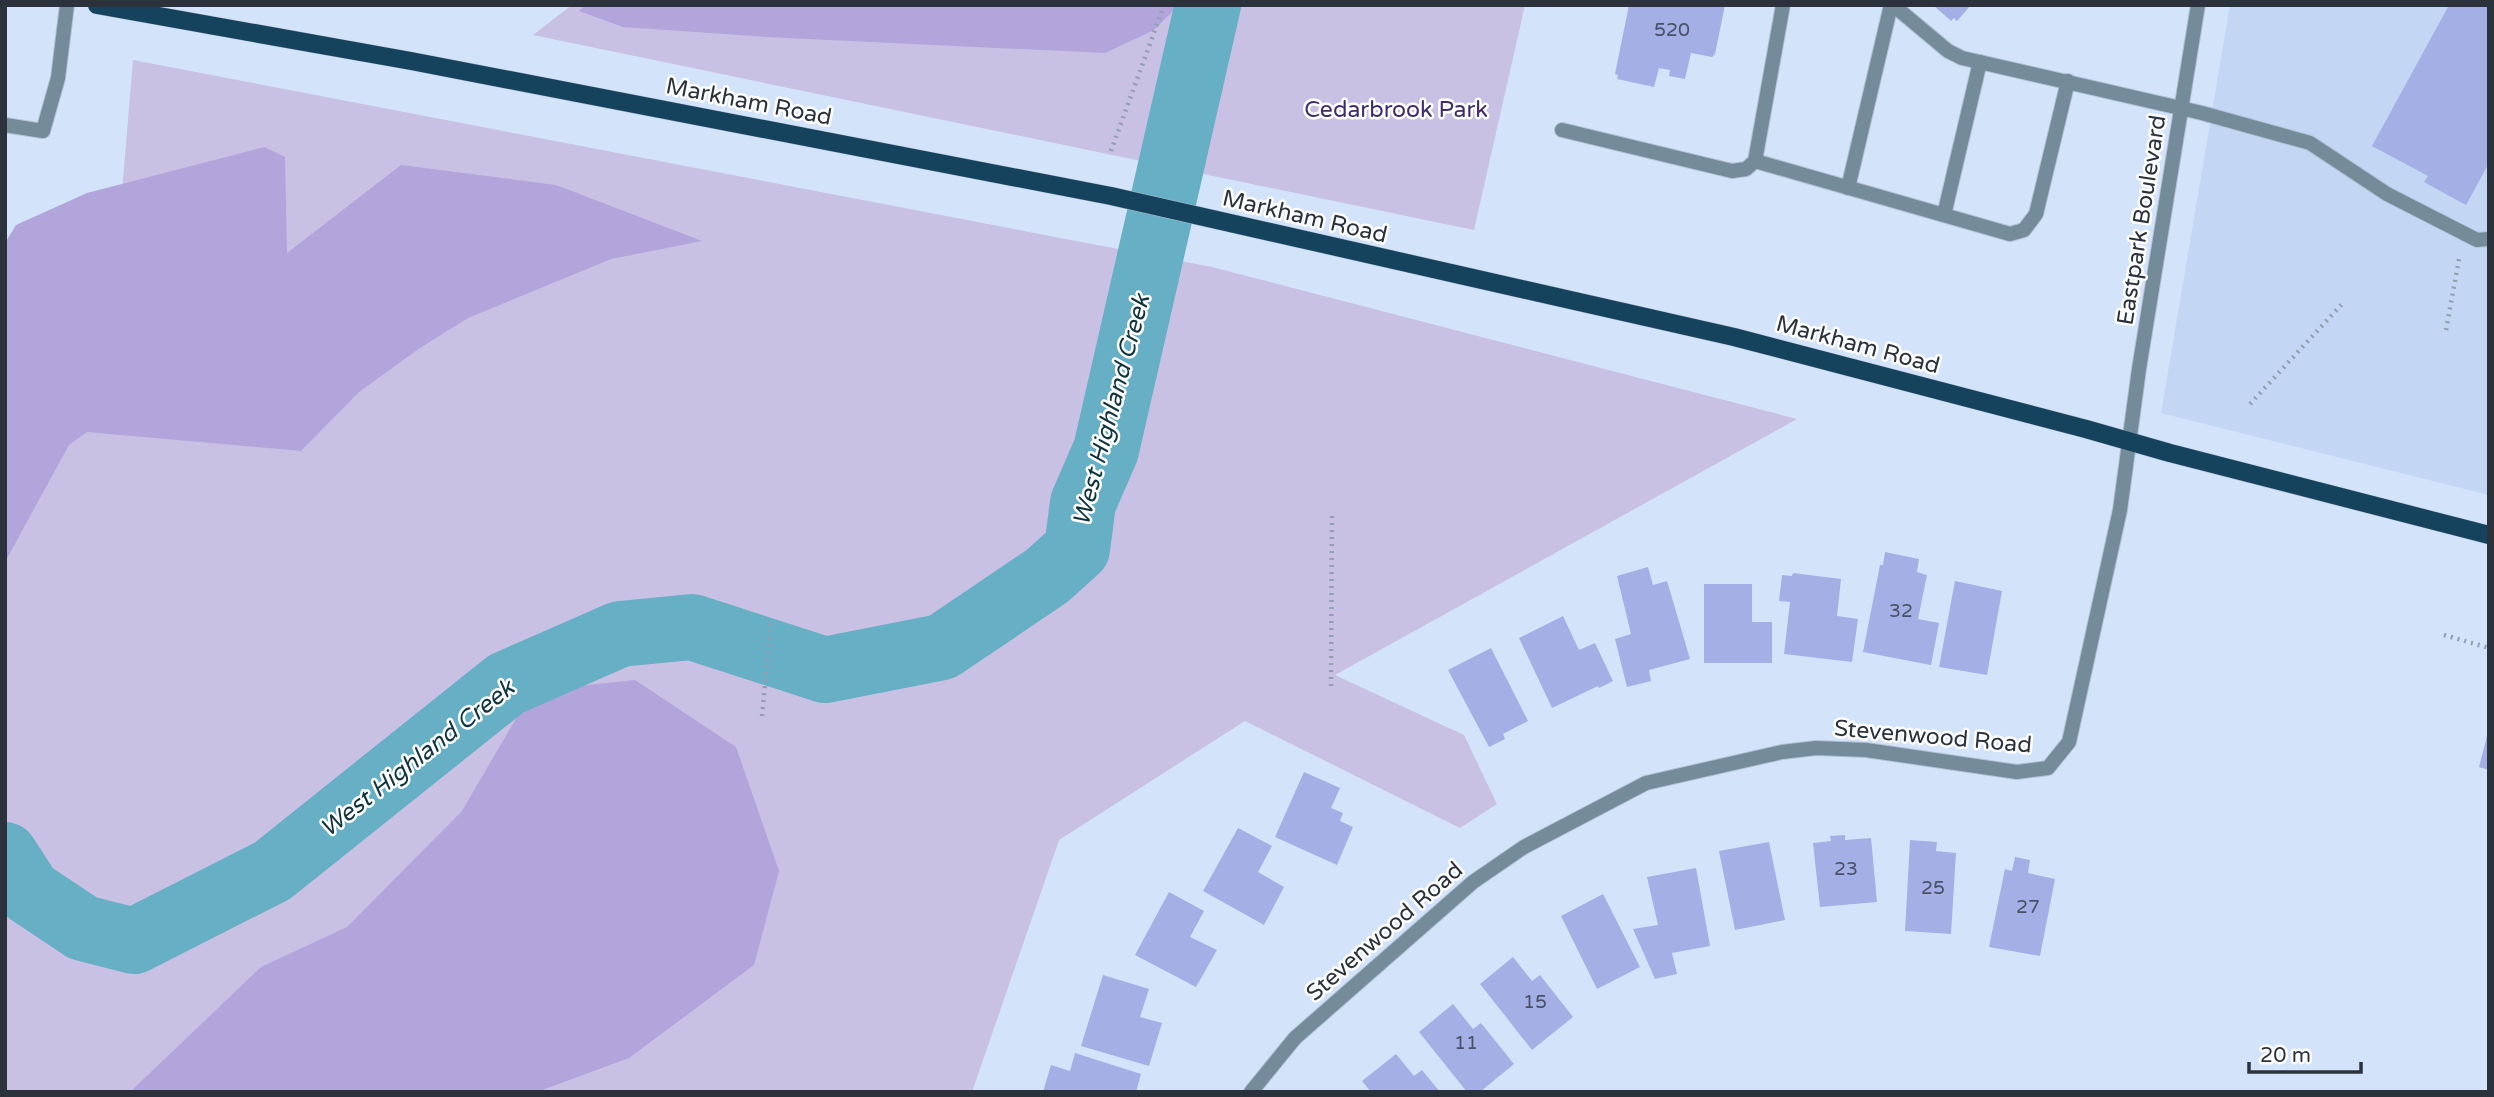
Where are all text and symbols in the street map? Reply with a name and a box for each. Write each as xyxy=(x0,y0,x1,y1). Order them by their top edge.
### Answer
house number: 520 xyxy=(1654,19,1690,41)
street label: Markham Road xyxy=(664,72,834,132)
park label: Cedarbrook Park xyxy=(1304,96,1488,124)
street label: Eastpark Boulevard xyxy=(2112,113,2172,327)
street label: Markham Road xyxy=(1220,184,1390,250)
water label: West Highland Creek xyxy=(1067,289,1157,529)
street label: Markham Road xyxy=(1773,310,1943,380)
house number: 32 xyxy=(1889,600,1913,622)
water label: West Highland Creek xyxy=(314,672,522,843)
street label: Stevenwood Road xyxy=(1833,714,2033,760)
street label: Stevenwood Road xyxy=(1301,856,1469,1007)
house number: 23 xyxy=(1834,858,1858,880)
house number: 25 xyxy=(1921,877,1945,899)
house number: 27 xyxy=(2016,896,2040,918)
house number: 15 xyxy=(1523,991,1547,1013)
scale bar xyxy=(2249,1030,2361,1074)
house number: 11 xyxy=(1454,1032,1478,1054)
text: 20 m xyxy=(2260,1043,2311,1068)

